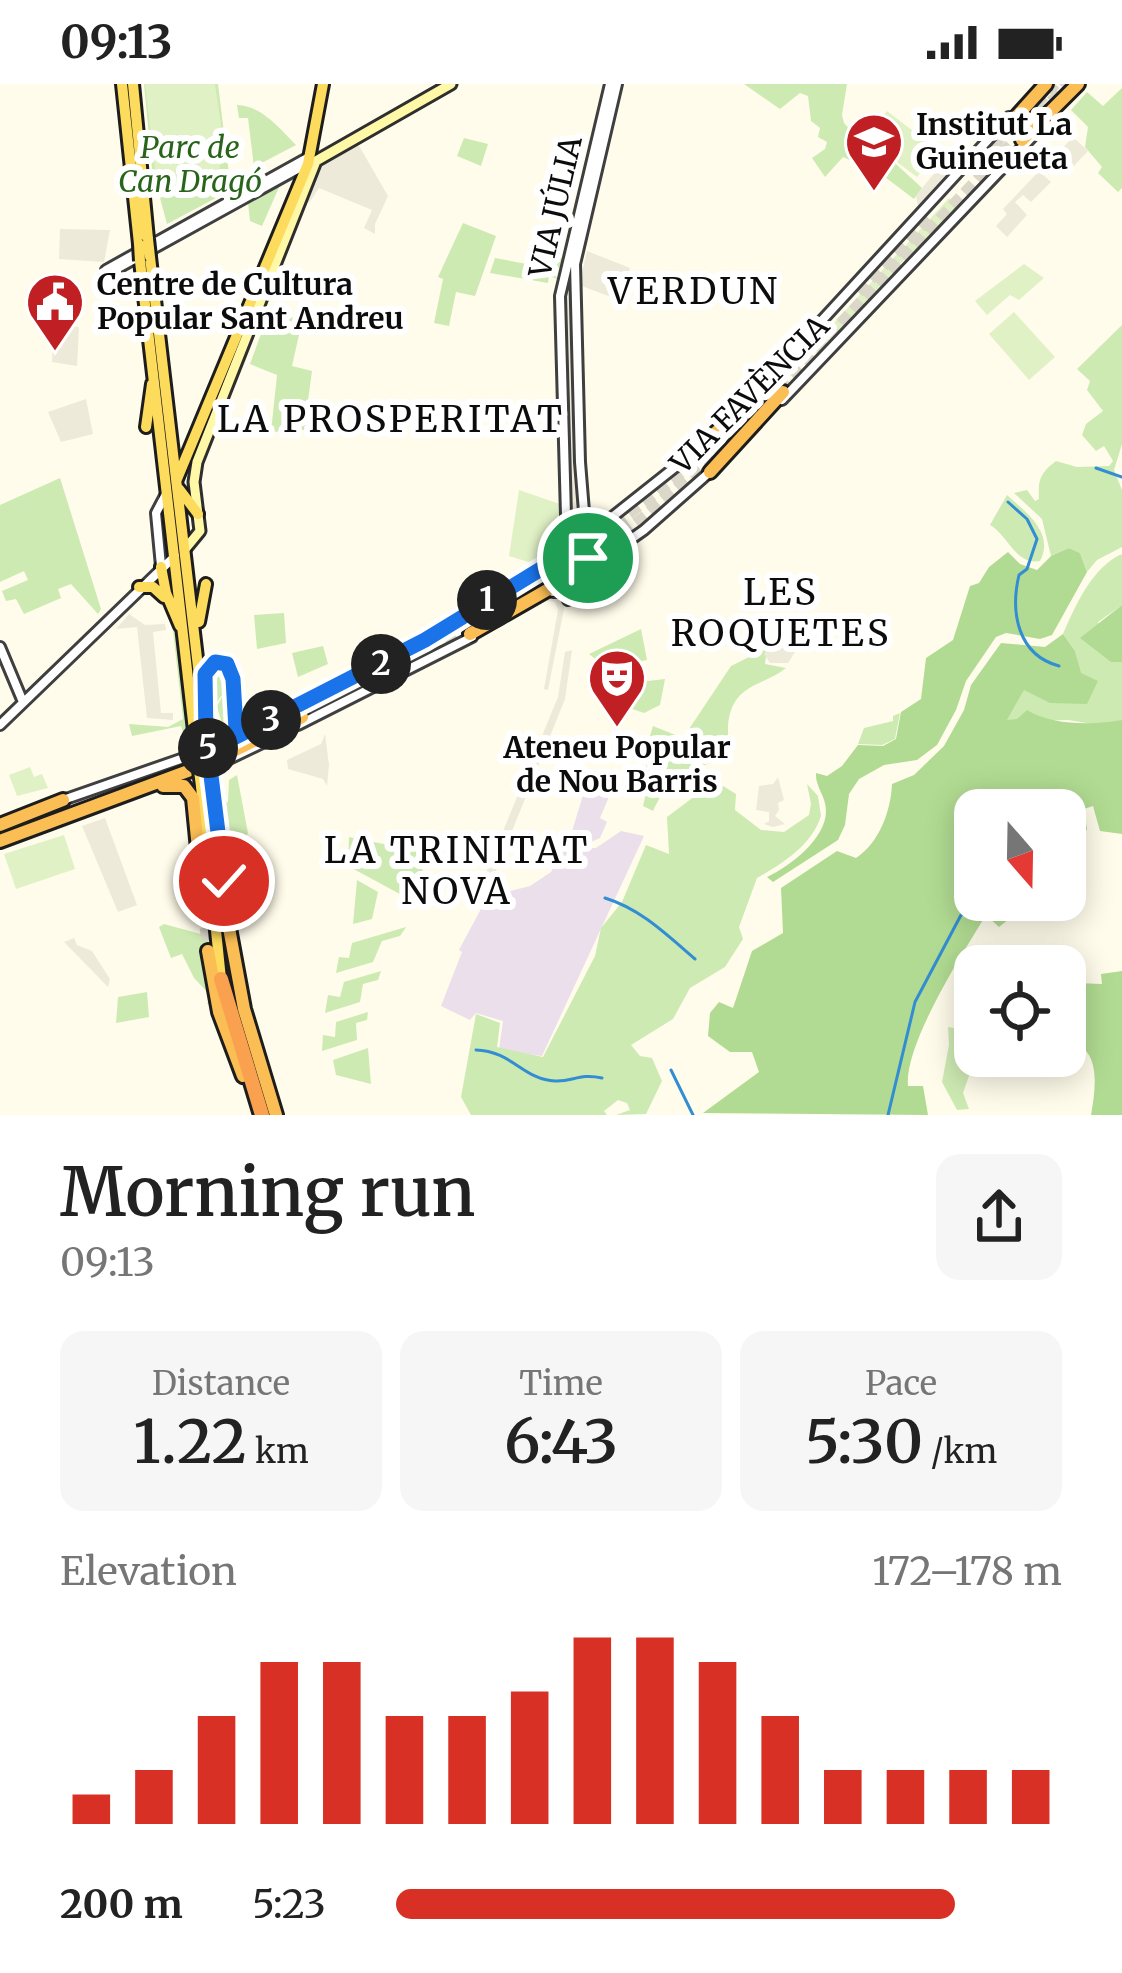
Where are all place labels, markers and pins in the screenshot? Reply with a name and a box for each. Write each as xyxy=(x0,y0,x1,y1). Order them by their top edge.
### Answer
place label: Institut La Guineueta xyxy=(916,105,1073,177)
school or university icon: Institut La Guineueta xyxy=(843,111,905,193)
place label: Centre de Cultura Popular Sant Andreu xyxy=(97,265,404,337)
public building icon: Centre de Cultura Popular Sant Andreu xyxy=(24,271,86,353)
pin xyxy=(537,507,639,609)
pin: 1 xyxy=(457,570,517,630)
pin: 2 xyxy=(351,634,411,694)
theatre icon: Ateneu Popular de Nou Barris xyxy=(586,647,648,729)
pin: 3 xyxy=(241,690,301,750)
pin: 5 xyxy=(178,718,238,778)
place label: Ateneu Popular de Nou Barris xyxy=(502,728,731,800)
pin xyxy=(173,830,275,932)

